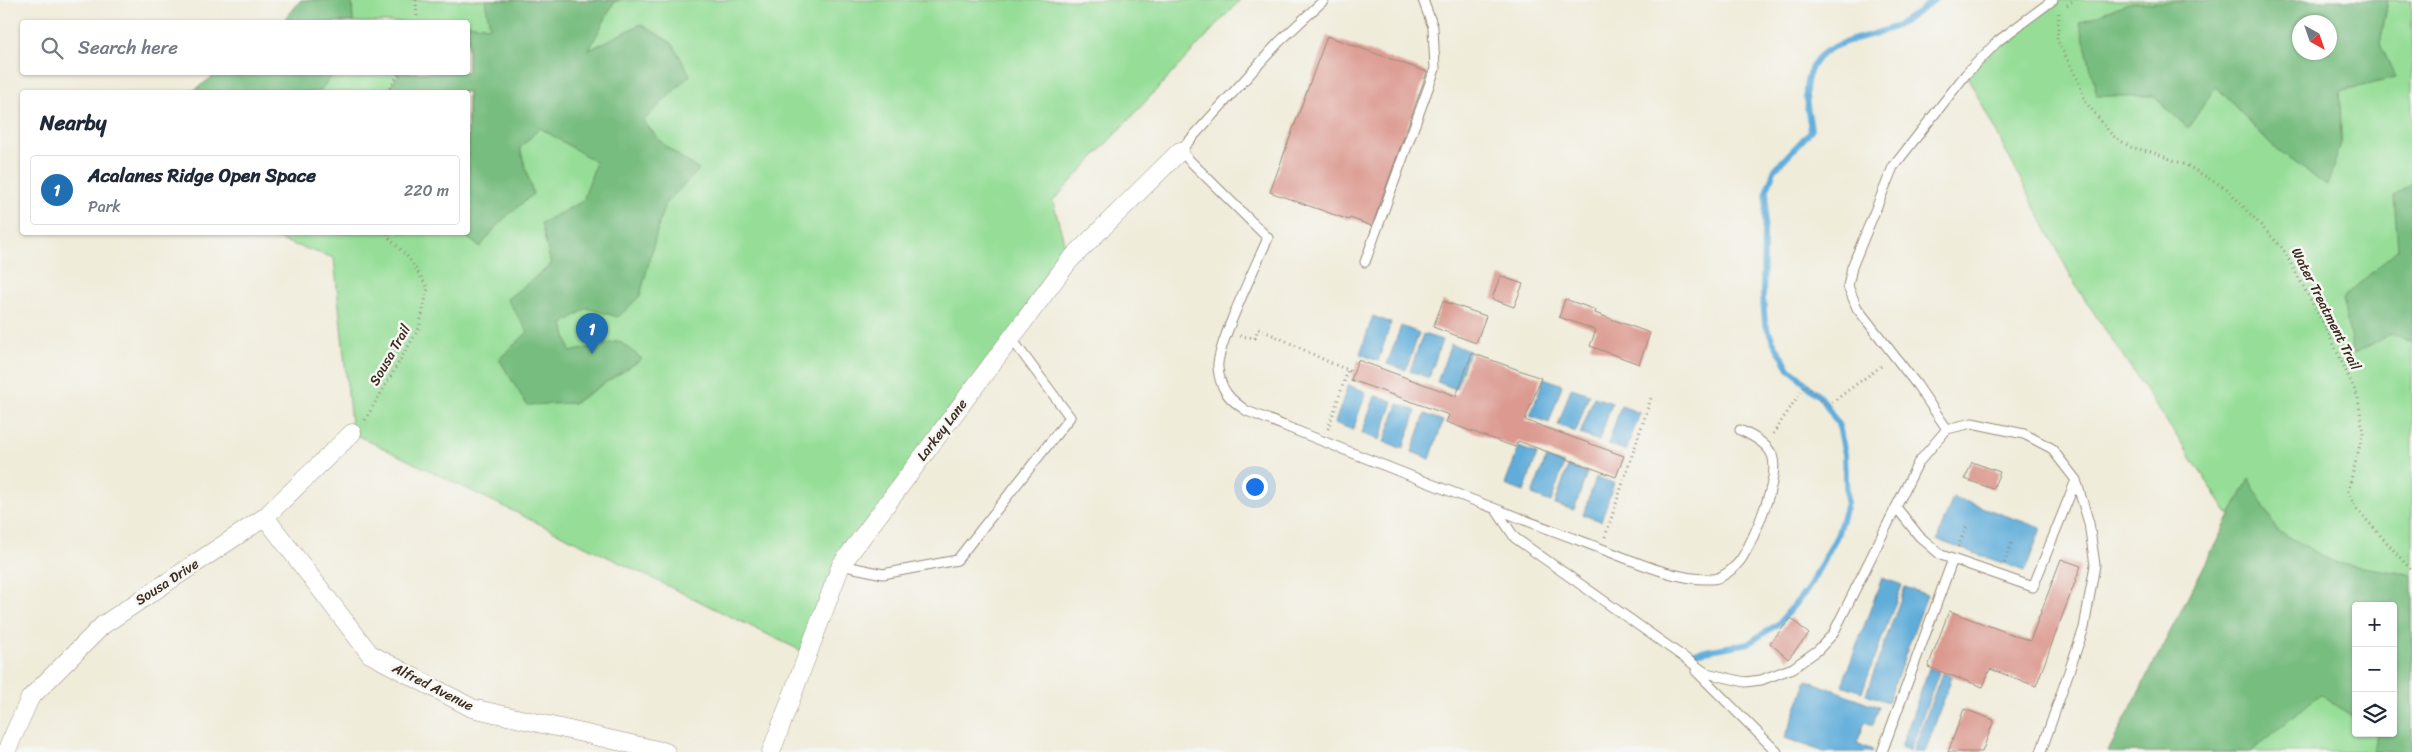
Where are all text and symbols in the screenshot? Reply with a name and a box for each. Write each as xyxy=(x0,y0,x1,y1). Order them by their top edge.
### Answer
north arrow xyxy=(2292,15,2337,60)
search box xyxy=(20,20,470,75)
text: Search here xyxy=(78,31,178,64)
icon: search xyxy=(38,34,66,62)
text: Nearby xyxy=(40,104,106,142)
text: Acalanes Ridge Open Space xyxy=(88,159,316,192)
text: 1 xyxy=(54,176,60,205)
text: 220 m xyxy=(404,176,449,205)
text: Park xyxy=(88,192,121,221)
street label: Water Treatment Trail xyxy=(2284,243,2368,376)
pin: 1 xyxy=(576,313,608,354)
street label: Sousa Trail xyxy=(362,319,418,390)
street label: Larkey Lane xyxy=(910,393,974,467)
your location xyxy=(1242,474,1268,500)
street label: Sousa Drive xyxy=(130,552,204,612)
map controls xyxy=(2352,602,2397,737)
button: + xyxy=(2352,602,2397,647)
button: − xyxy=(2352,647,2397,692)
street label: Alfred Avenue xyxy=(387,655,478,718)
button: layers xyxy=(2352,692,2397,737)

